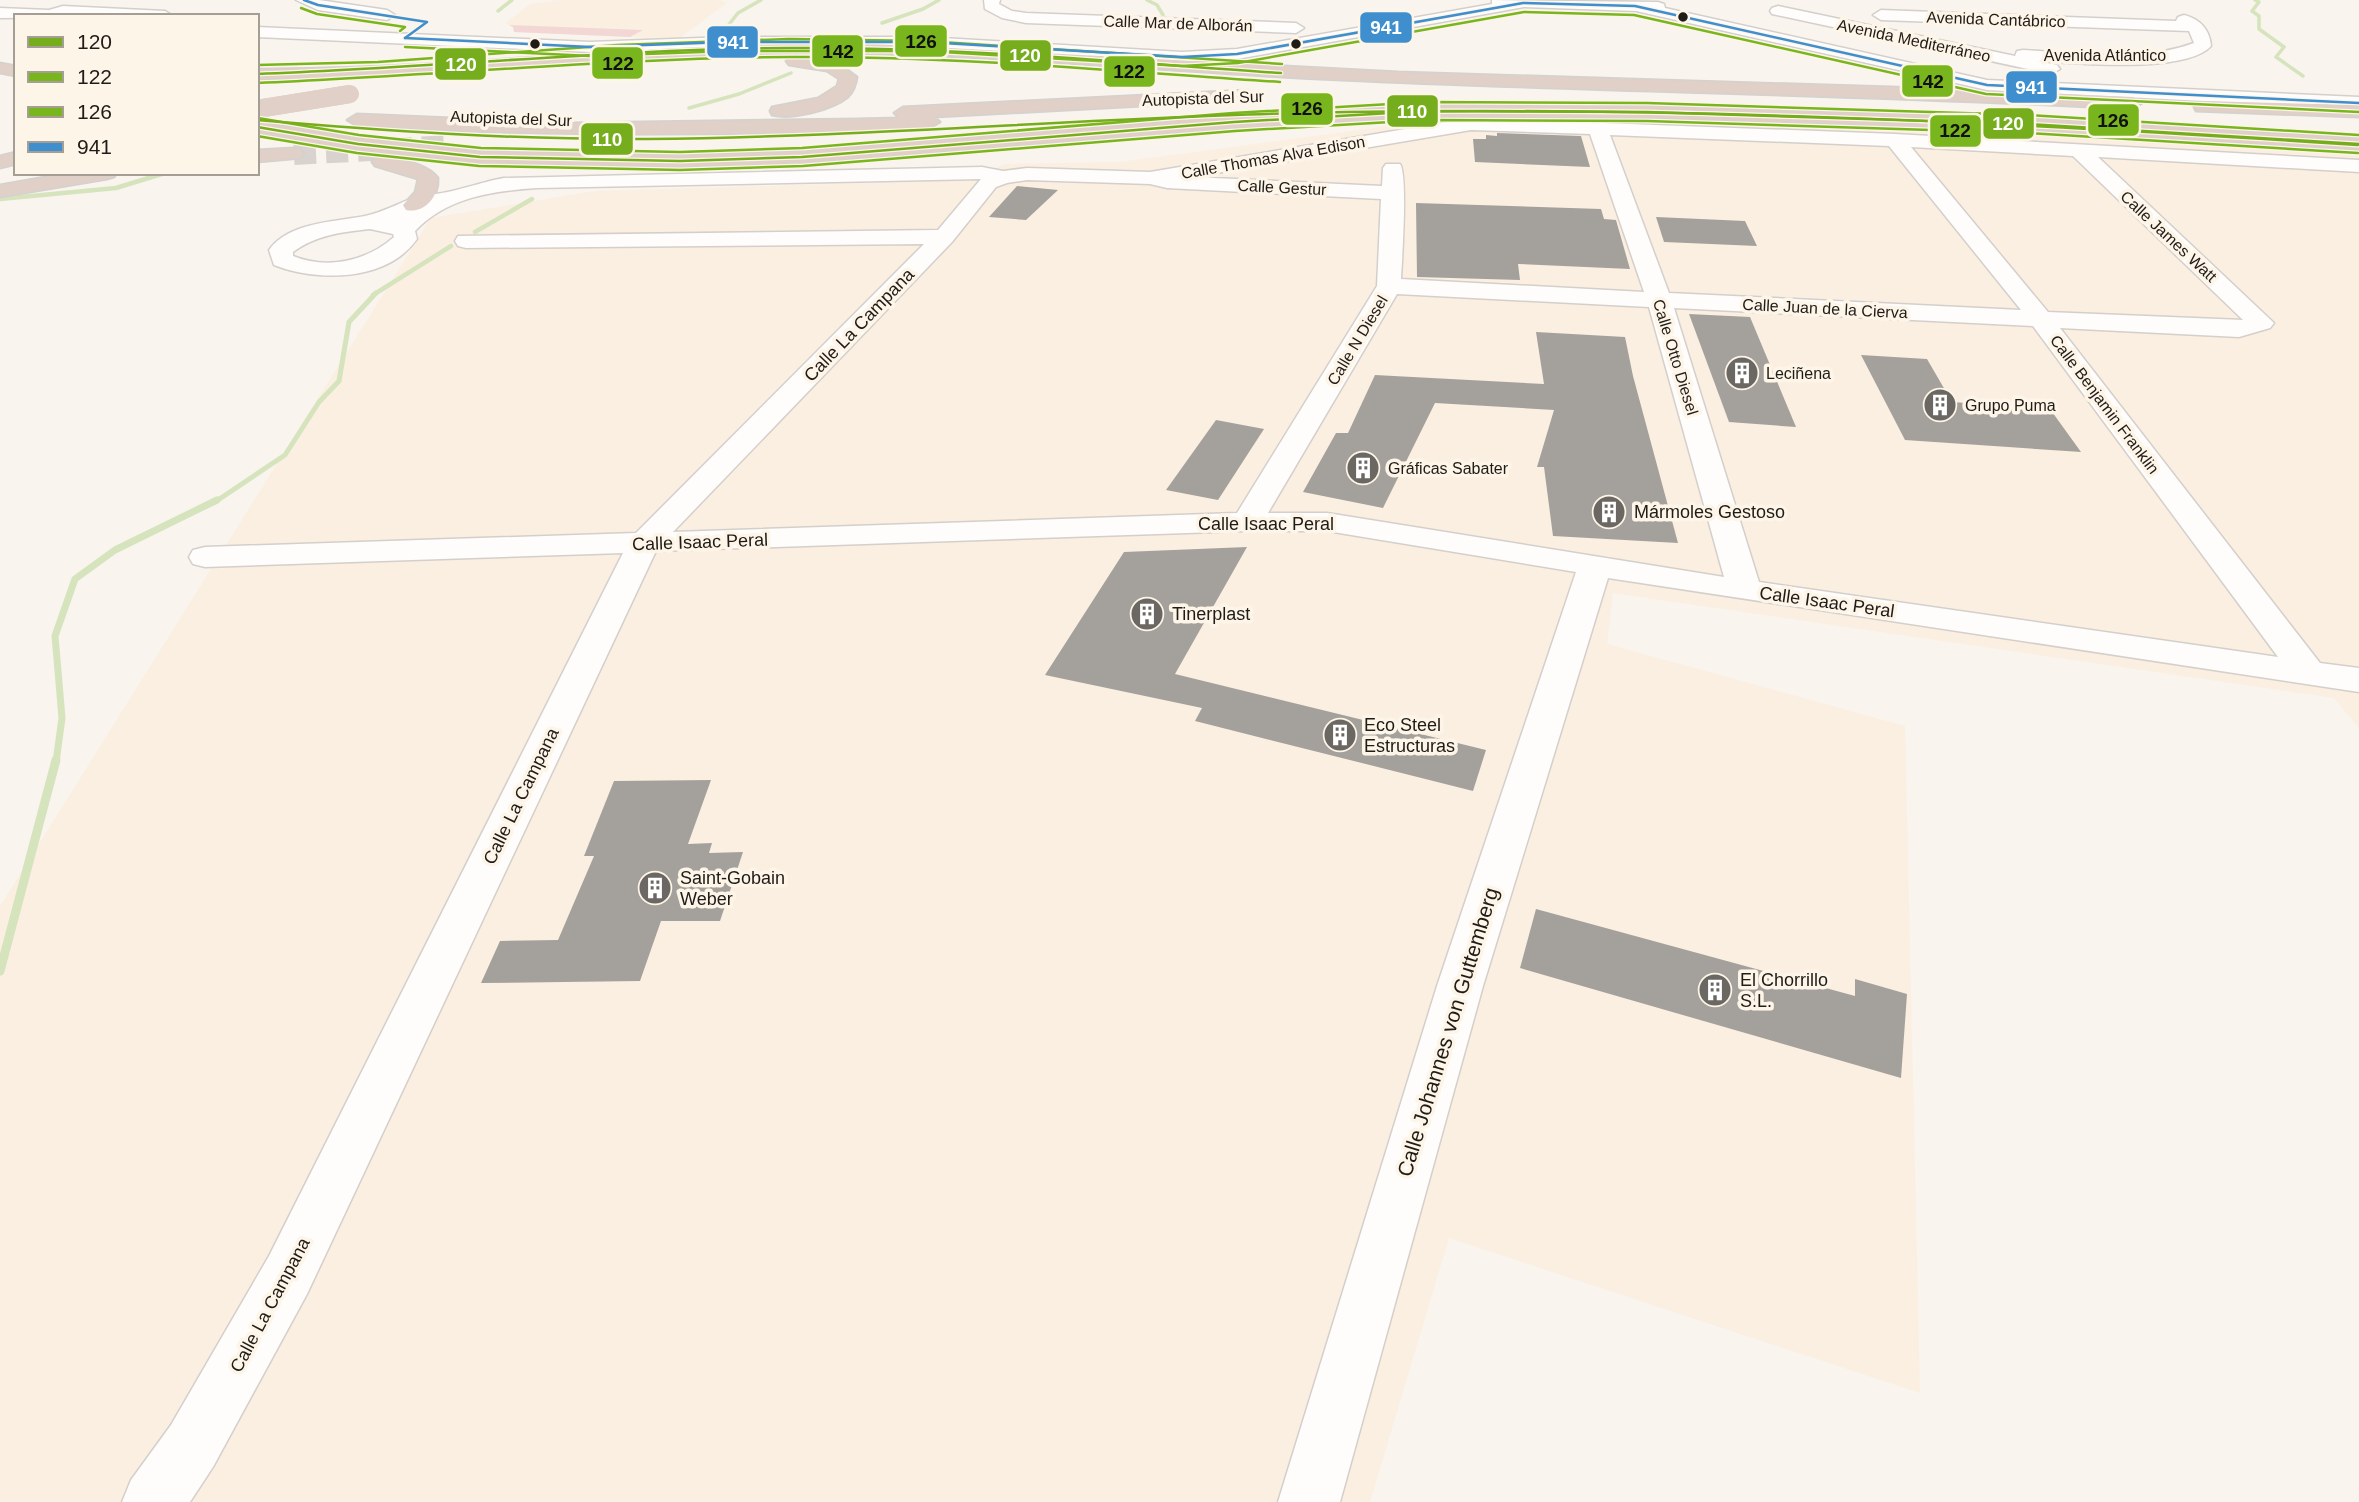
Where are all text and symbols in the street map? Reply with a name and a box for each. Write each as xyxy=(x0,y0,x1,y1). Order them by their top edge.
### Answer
street label: Avenida Cantábrico xyxy=(1926,9,2066,30)
unlabelled marker xyxy=(1676,10,1690,24)
line badge: 941 xyxy=(1359,11,1413,44)
street label: Calle Mar de Alborán xyxy=(1103,12,1253,35)
legend xyxy=(14,14,259,175)
street label: Avenida Mediterráneo xyxy=(1836,16,1992,65)
text: 941 xyxy=(1370,17,1402,38)
line badge: 126 xyxy=(894,24,948,58)
line badge: 941 xyxy=(706,25,759,59)
text: 120 xyxy=(77,30,112,53)
text: 126 xyxy=(905,31,937,52)
text: 941 xyxy=(717,32,749,53)
line badge: 142 xyxy=(811,34,864,68)
unlabelled marker xyxy=(528,37,542,51)
unlabelled marker xyxy=(1289,37,1303,51)
line badge: 120 xyxy=(999,39,1052,72)
text: 142 xyxy=(822,41,854,62)
text: 120 xyxy=(1009,45,1041,66)
line badge: 122 xyxy=(591,46,644,80)
line badge: 120 xyxy=(434,47,487,81)
street label: Avenida Atlántico xyxy=(2044,47,2166,64)
text: 122 xyxy=(602,53,634,74)
text: 120 xyxy=(445,54,477,75)
line badge: 122 xyxy=(1103,55,1156,88)
text: 122 xyxy=(1113,61,1145,82)
line badge: 142 xyxy=(1901,64,1954,98)
text: 122 xyxy=(77,65,112,88)
line badge: 941 xyxy=(2005,70,2058,104)
text: 142 xyxy=(1912,71,1944,92)
text: 941 xyxy=(2015,77,2047,98)
street label: Autopista del Sur xyxy=(1142,88,1265,109)
line badge: 126 xyxy=(1280,92,1334,126)
line badge: 110 xyxy=(1386,94,1439,128)
text: 126 xyxy=(1291,98,1323,119)
text: 126 xyxy=(77,100,112,123)
text: 110 xyxy=(1397,101,1427,122)
line badge: 126 xyxy=(2087,103,2140,137)
line badge: 120 xyxy=(1982,107,2035,140)
street label: Autopista del Sur xyxy=(450,108,573,129)
text: 126 xyxy=(2097,110,2129,131)
text: 120 xyxy=(1992,113,2024,134)
line badge: 122 xyxy=(1929,114,1982,148)
text: 122 xyxy=(1939,120,1971,141)
line badge: 110 xyxy=(580,122,634,156)
text: 110 xyxy=(592,129,622,150)
street label: Calle Thomas Alva Edison xyxy=(1180,133,1366,182)
text: 941 xyxy=(77,135,112,158)
street label: Calle Gestur xyxy=(1237,177,1327,198)
street label: Calle James Watt xyxy=(2117,188,2220,286)
street label: Calle La Campana xyxy=(800,264,919,386)
street label: Calle N Diesel xyxy=(1324,292,1391,388)
street label: Calle Juan de la Cierva xyxy=(1742,296,1908,321)
street label: Calle Otto Diesel xyxy=(1650,297,1701,417)
street label: Calle Benjamin Franklin xyxy=(2047,332,2162,477)
building icon: Leciñena xyxy=(1723,354,1761,392)
place label: Leciñena xyxy=(1766,365,1831,382)
building icon: Grupo Puma xyxy=(1921,386,1959,424)
place label: Grupo Puma xyxy=(1965,397,2056,414)
building icon: Gráficas Sabater xyxy=(1344,449,1382,487)
place label: Gráficas Sabater xyxy=(1388,460,1509,477)
building icon: Mármoles Gestoso xyxy=(1590,493,1628,531)
place label: Mármoles Gestoso xyxy=(1634,502,1785,522)
street label: Calle Isaac Peral xyxy=(1198,514,1334,534)
street label: Calle Isaac Peral xyxy=(632,530,768,554)
street label: Calle Isaac Peral xyxy=(1758,583,1896,621)
building icon: Tinerplast xyxy=(1128,595,1166,633)
place label: Tinerplast xyxy=(1172,604,1250,624)
place label: Eco Steel Estructuras xyxy=(1364,715,1455,756)
building icon: Eco Steel Estructuras xyxy=(1321,716,1359,754)
street label: Calle La Campana xyxy=(479,724,563,867)
place label: Saint-Gobain Weber xyxy=(680,868,785,909)
building icon: Saint-Gobain Weber xyxy=(636,869,674,907)
street label: Calle Johannes von Guttemberg xyxy=(1392,884,1503,1179)
place label: El Chorrillo S.L. xyxy=(1740,970,1828,1011)
building icon: El Chorrillo S.L. xyxy=(1696,971,1734,1009)
street label: Calle La Campana xyxy=(226,1234,314,1376)

